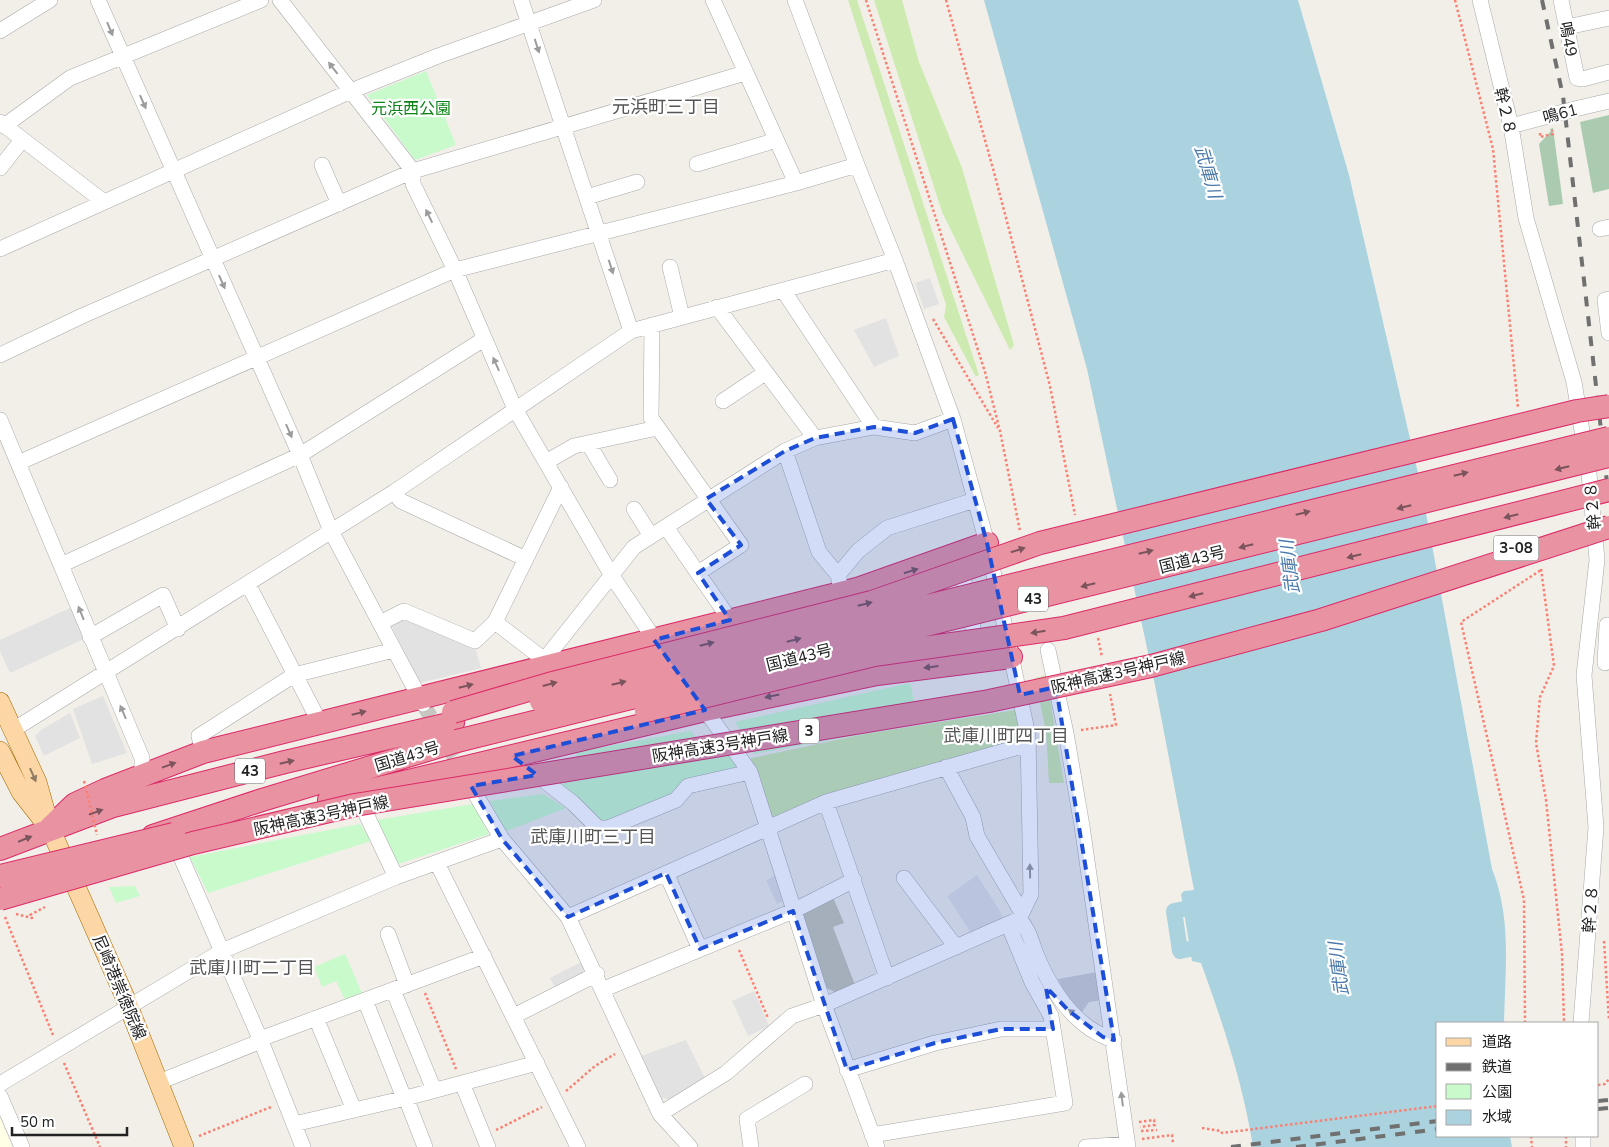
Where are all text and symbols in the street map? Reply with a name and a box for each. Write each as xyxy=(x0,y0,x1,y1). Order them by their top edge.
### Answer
street label: 鳴49 xyxy=(1554,20,1582,59)
one-way arrow xyxy=(107,21,115,36)
one-way arrow xyxy=(534,39,541,54)
one-way arrow xyxy=(327,61,338,74)
street label: 幹２８ xyxy=(1489,85,1521,137)
one-way arrow xyxy=(139,95,147,109)
district label: 元浜町三丁目 xyxy=(612,95,720,119)
park label: 元浜西公園 xyxy=(371,98,451,120)
street label: 鳴61 xyxy=(1540,99,1580,129)
water label: 武庫川 xyxy=(1189,143,1228,203)
one-way arrow xyxy=(425,209,433,223)
one-way arrow xyxy=(607,259,615,274)
one-way arrow xyxy=(219,275,227,289)
one-way arrow xyxy=(491,357,499,371)
one-way arrow xyxy=(285,424,293,438)
one-way arrow xyxy=(1554,464,1569,472)
one-way arrow xyxy=(1454,470,1469,478)
street label: 幹２８ xyxy=(1580,481,1606,531)
one-way arrow xyxy=(1396,503,1411,511)
one-way arrow xyxy=(1296,509,1311,517)
one-way arrow xyxy=(1504,512,1519,520)
road number: 3-08 xyxy=(1494,536,1538,560)
water label: 武庫川 xyxy=(1275,537,1305,595)
street label: 国道43号 xyxy=(1157,541,1228,579)
one-way arrow xyxy=(1239,542,1254,550)
one-way arrow xyxy=(1011,546,1026,553)
one-way arrow xyxy=(1138,548,1153,556)
one-way arrow xyxy=(1346,552,1361,560)
one-way arrow xyxy=(904,567,919,574)
one-way arrow xyxy=(1081,581,1096,589)
road number: 43 xyxy=(1018,586,1048,612)
one-way arrow xyxy=(1188,591,1203,599)
one-way arrow xyxy=(858,600,873,608)
one-way arrow xyxy=(76,606,84,620)
one-way arrow xyxy=(1029,628,1045,636)
one-way arrow xyxy=(787,636,802,644)
street label: 国道43号 xyxy=(764,639,835,677)
one-way arrow xyxy=(700,640,715,648)
street label: 阪神高速3号神戸線 xyxy=(1049,647,1188,699)
one-way arrow xyxy=(923,663,939,671)
one-way arrow xyxy=(543,679,558,687)
one-way arrow xyxy=(612,679,627,687)
one-way arrow xyxy=(459,682,474,690)
one-way arrow xyxy=(764,692,779,700)
one-way arrow xyxy=(118,705,126,719)
one-way arrow xyxy=(352,709,367,717)
road number: 3 xyxy=(799,718,819,744)
street label: 阪神高速3号神戸線 xyxy=(650,724,790,768)
district label: 武庫川町四丁目 xyxy=(943,724,1069,748)
street label: 国道43号 xyxy=(372,737,443,777)
road number: 43 xyxy=(235,758,265,784)
one-way arrow xyxy=(280,758,295,766)
one-way arrow xyxy=(161,761,176,768)
one-way arrow xyxy=(30,768,38,782)
street label: 阪神高速3号神戸線 xyxy=(252,791,391,841)
one-way arrow xyxy=(89,808,104,816)
district label: 武庫川町三丁目 xyxy=(530,825,656,849)
one-way arrow xyxy=(18,834,32,842)
one-way arrow xyxy=(1026,863,1034,879)
street label: 幹２８ xyxy=(1578,884,1604,934)
street label: 尼崎港崇徳院線 xyxy=(87,932,151,1043)
water label: 武庫川 xyxy=(1324,939,1354,997)
district label: 武庫川町二丁目 xyxy=(189,956,315,980)
one-way arrow xyxy=(1068,1009,1081,1020)
legend xyxy=(1436,1022,1599,1137)
text: 道路 xyxy=(1482,1032,1512,1052)
text: 鉄道 xyxy=(1482,1057,1512,1077)
text: 公園 xyxy=(1482,1082,1512,1102)
one-way arrow xyxy=(1118,1090,1126,1106)
scale bar xyxy=(12,1104,128,1136)
text: 水域 xyxy=(1482,1107,1512,1127)
text: 50 m xyxy=(20,1112,55,1132)

